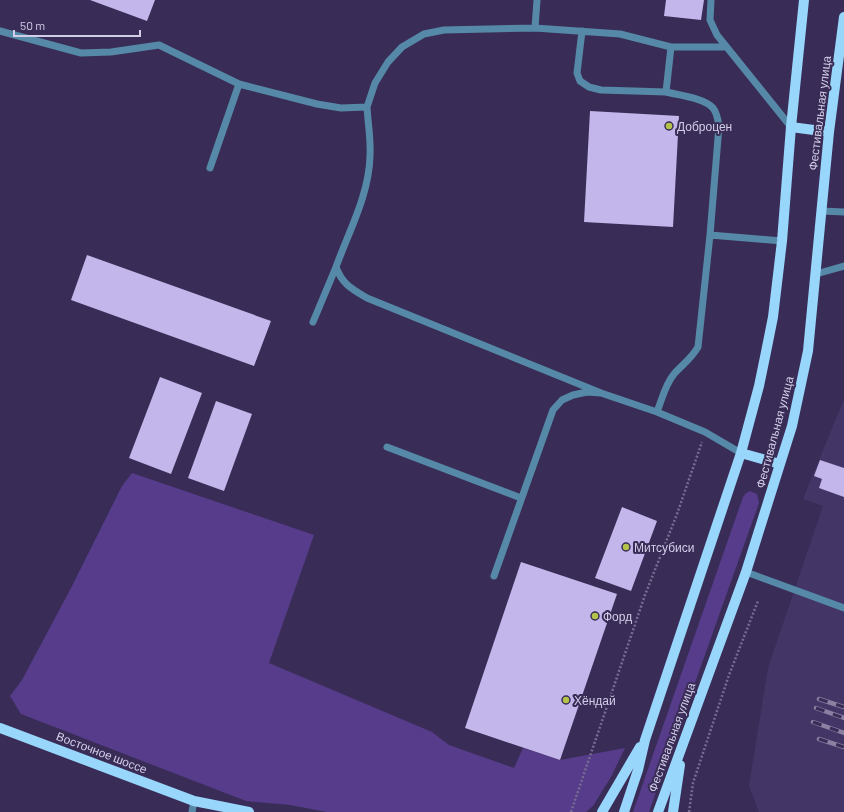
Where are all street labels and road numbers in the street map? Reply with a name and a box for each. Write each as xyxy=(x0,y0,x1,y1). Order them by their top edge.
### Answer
street label: Фестивальная улица xyxy=(805,55,834,171)
street label: Фестивальная улица xyxy=(752,374,797,490)
street label: Фестивальная улица xyxy=(645,680,698,794)
street label: Восточное шоссе xyxy=(55,728,150,776)

